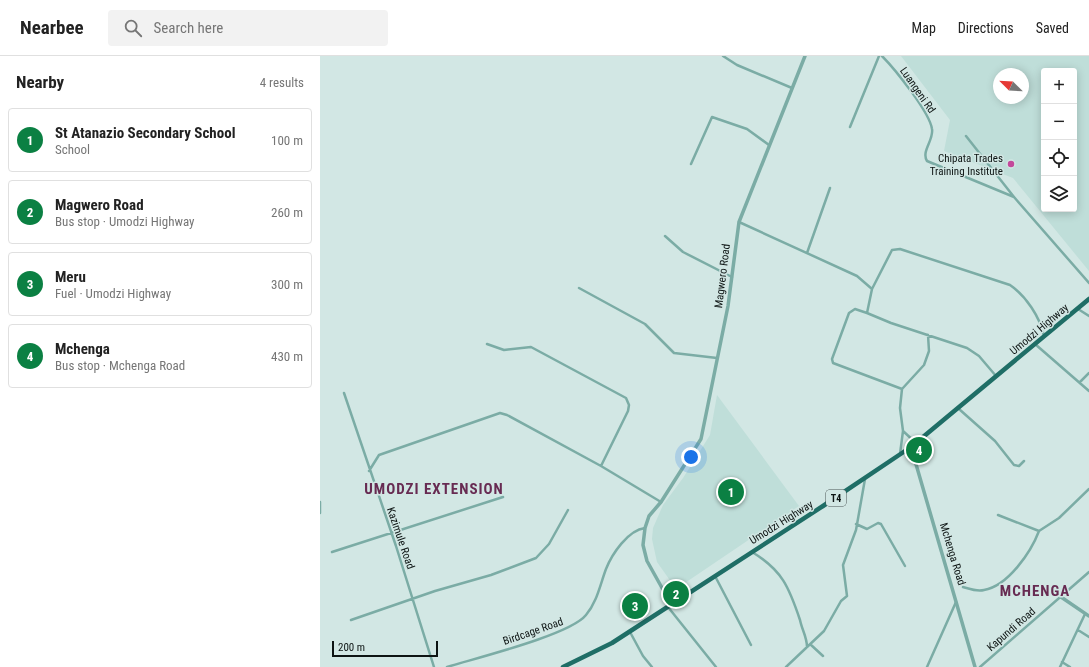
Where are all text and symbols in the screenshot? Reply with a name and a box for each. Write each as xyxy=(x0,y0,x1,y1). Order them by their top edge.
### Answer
search box xyxy=(108,10,388,46)
text: Nearbee xyxy=(20,16,84,39)
icon: search xyxy=(122,17,144,39)
text: Search here xyxy=(154,19,223,37)
text: Map xyxy=(912,20,936,36)
text: Directions xyxy=(958,20,1014,36)
text: Saved xyxy=(1036,20,1069,36)
street label: Luangeni Rd xyxy=(897,65,938,116)
north arrow xyxy=(993,68,1029,104)
map controls xyxy=(1041,68,1077,212)
button: + xyxy=(1041,68,1077,104)
text: Nearby xyxy=(16,72,64,92)
text: 4 results xyxy=(260,75,304,90)
button: − xyxy=(1041,104,1077,140)
text: St Atanazio Secondary School xyxy=(55,124,235,142)
text: 1 xyxy=(27,133,33,148)
text: 100 m xyxy=(271,133,303,148)
button: locate xyxy=(1041,140,1077,176)
text: School xyxy=(55,142,90,157)
place label: Chipata Trades Training Institute xyxy=(930,152,1003,178)
marker: Chipata Trades Training Institute xyxy=(1006,159,1016,169)
button: layers xyxy=(1041,176,1077,212)
text: Magwero Road xyxy=(55,196,144,214)
text: 2 xyxy=(27,205,33,220)
text: 260 m xyxy=(271,205,303,220)
text: Bus stop · Umodzi Highway xyxy=(55,214,194,229)
street label: Magwero Road xyxy=(712,243,733,309)
text: Meru xyxy=(55,268,86,286)
text: 3 xyxy=(27,277,33,292)
text: 300 m xyxy=(271,277,303,292)
text: Fuel · Umodzi Highway xyxy=(55,286,171,301)
street label: Umodzi Highway xyxy=(1007,301,1072,358)
text: Mchenga xyxy=(55,340,110,358)
text: 4 xyxy=(27,349,33,364)
text: 430 m xyxy=(271,349,303,364)
text: Bus stop · Mchenga Road xyxy=(55,358,185,373)
pin: 4 xyxy=(906,435,932,465)
your location xyxy=(681,447,701,467)
pin: 1 xyxy=(718,477,744,507)
district label: UMODZI EXTENSION xyxy=(364,480,504,498)
road number: T4 xyxy=(826,490,846,506)
street label: Umodzi Highway xyxy=(747,498,816,547)
street label: Kazimule Road xyxy=(384,506,417,571)
street label: Mchenga Road xyxy=(937,521,968,587)
pin: 2 xyxy=(663,579,689,609)
district label: MCHENGA xyxy=(1000,582,1070,600)
pin: 3 xyxy=(622,591,648,621)
street label: Kapundi Road xyxy=(984,605,1038,654)
street label: Birdcage Road xyxy=(501,615,565,648)
scale bar xyxy=(332,639,438,658)
text: 200 m xyxy=(338,641,365,654)

